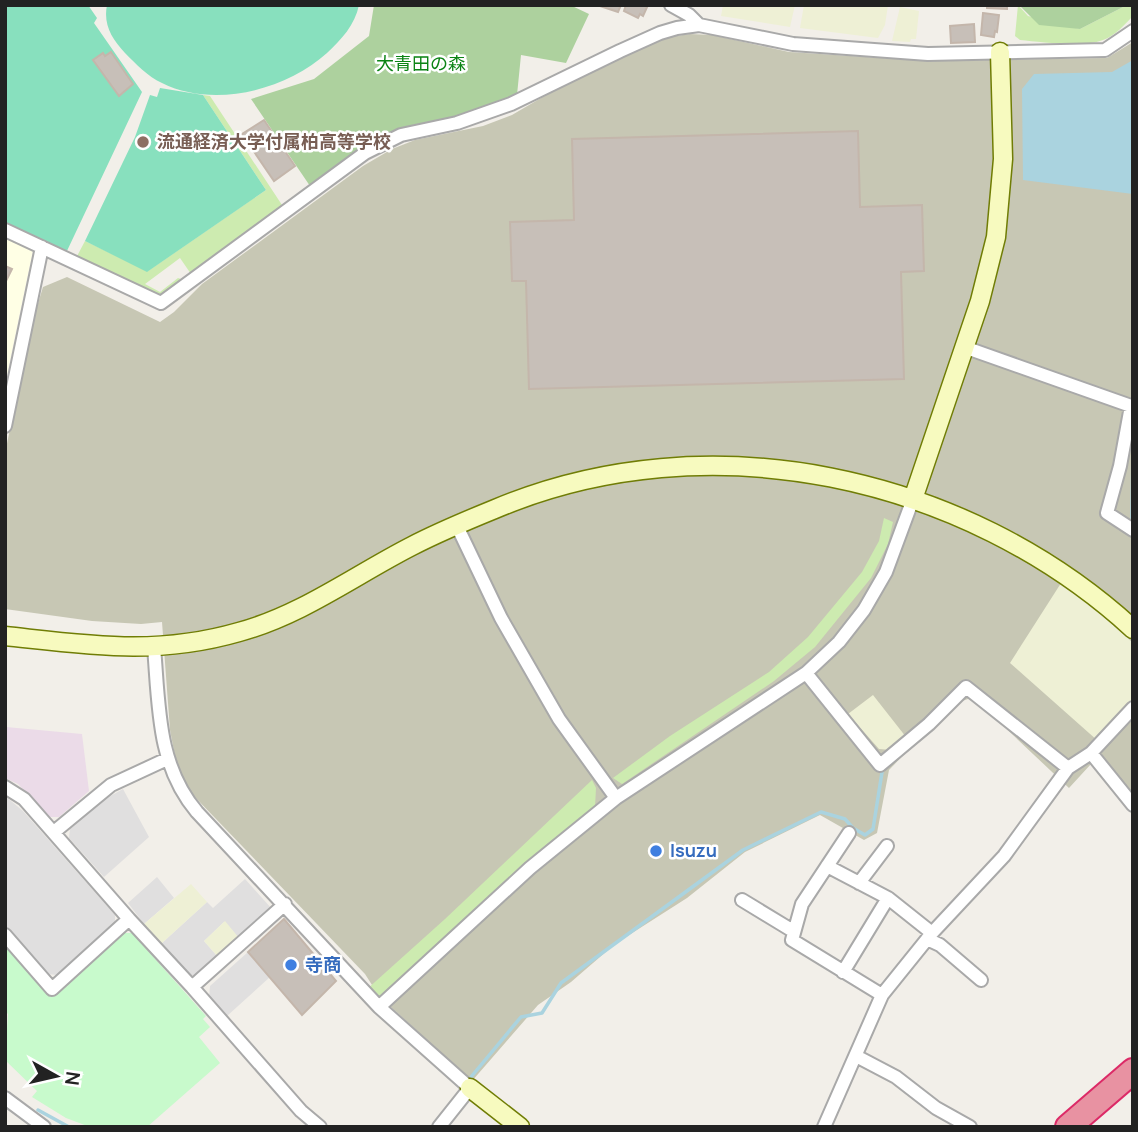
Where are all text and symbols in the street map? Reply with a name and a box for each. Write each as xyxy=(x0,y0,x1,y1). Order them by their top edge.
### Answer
park label: 大青田の森 xyxy=(376,51,466,75)
place label: 流通経済大学付属柏高等学校 xyxy=(157,129,391,153)
marker: 流通経済大学付属柏高等学校 xyxy=(135,134,151,150)
place label: Isuzu xyxy=(670,838,717,862)
marker: Isuzu xyxy=(648,843,664,859)
place label: 寺商 xyxy=(305,952,341,976)
marker: 寺商 xyxy=(283,957,299,973)
north arrow xyxy=(21,1041,91,1111)
text: N xyxy=(59,1070,87,1087)

